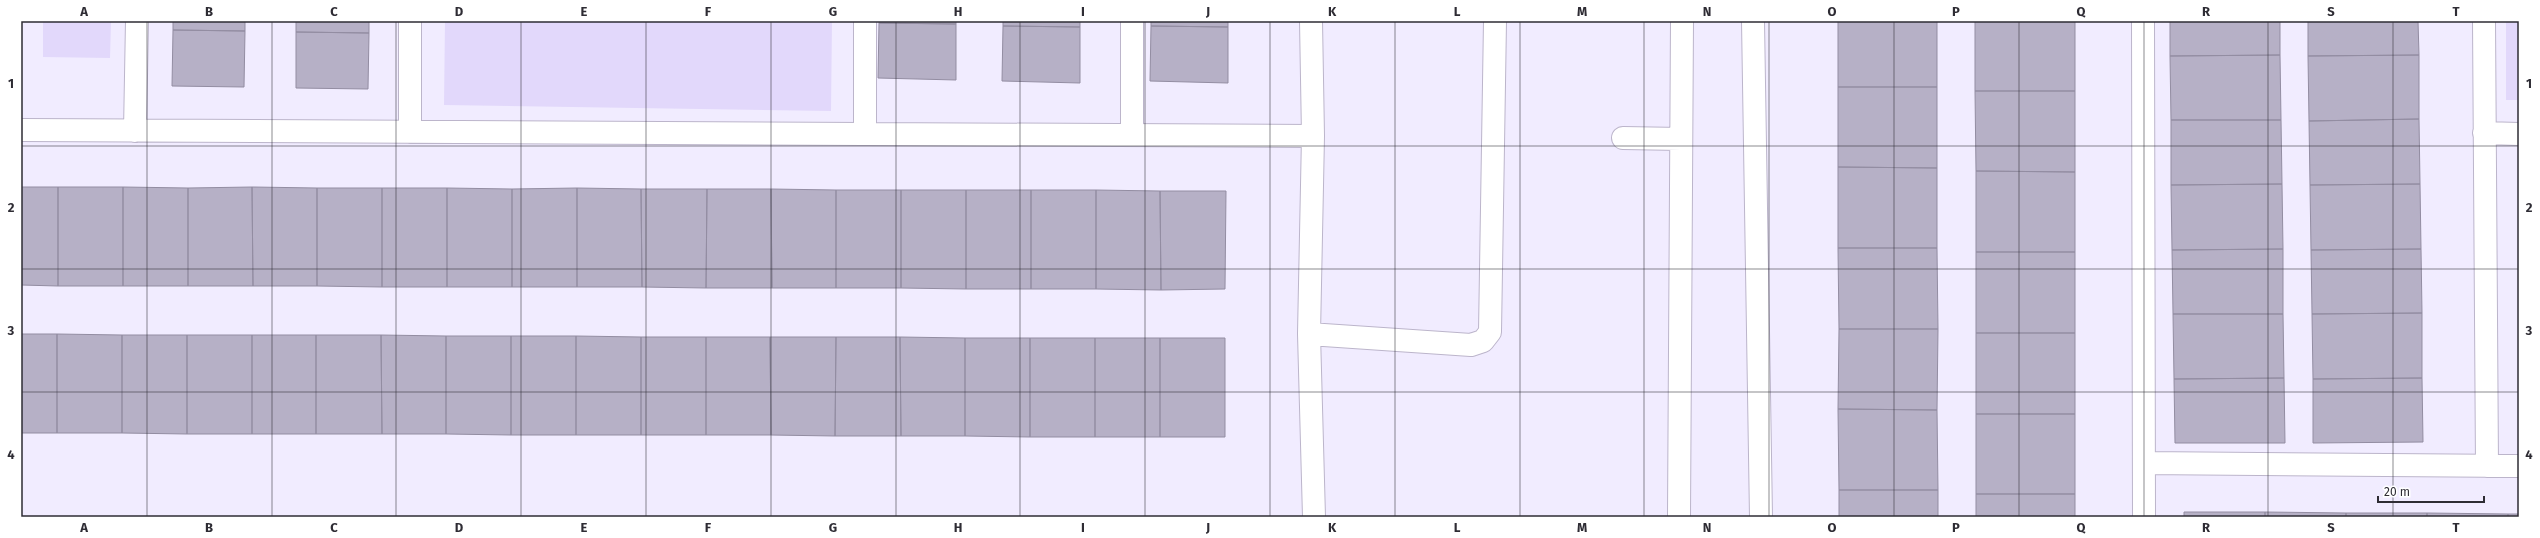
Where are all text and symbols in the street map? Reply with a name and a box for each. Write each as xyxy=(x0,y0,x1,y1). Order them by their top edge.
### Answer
text: A xyxy=(79,4,88,19)
text: B xyxy=(205,4,213,19)
text: C xyxy=(330,4,338,19)
text: D xyxy=(455,4,464,19)
text: E xyxy=(581,4,588,19)
text: F xyxy=(705,4,712,19)
text: G xyxy=(829,4,837,19)
text: H xyxy=(954,4,962,19)
text: I xyxy=(1081,4,1085,19)
text: J xyxy=(1205,4,1210,19)
text: K xyxy=(1328,4,1337,19)
text: L xyxy=(1454,4,1461,19)
text: M xyxy=(1577,4,1587,19)
text: N xyxy=(1703,4,1711,19)
text: O xyxy=(1828,4,1837,19)
text: P xyxy=(1952,4,1960,19)
text: Q xyxy=(2077,4,2087,19)
text: R xyxy=(2202,4,2211,19)
text: S xyxy=(2327,4,2335,19)
text: T xyxy=(2452,4,2460,19)
text: 1 xyxy=(8,76,14,91)
text: 1 xyxy=(2526,76,2532,91)
text: 2 xyxy=(8,200,15,215)
text: 2 xyxy=(2526,200,2533,215)
text: 3 xyxy=(7,323,15,338)
text: 3 xyxy=(2525,323,2533,338)
text: 4 xyxy=(7,447,15,462)
text: 4 xyxy=(2525,447,2533,462)
scale bar xyxy=(2378,478,2484,504)
text: 20 m xyxy=(2384,485,2410,499)
text: A xyxy=(79,520,88,535)
text: B xyxy=(205,520,213,535)
text: C xyxy=(330,520,338,535)
text: D xyxy=(455,520,464,535)
text: E xyxy=(581,520,588,535)
text: F xyxy=(705,520,712,535)
text: G xyxy=(829,520,837,535)
text: H xyxy=(954,520,962,535)
text: I xyxy=(1081,520,1085,535)
text: J xyxy=(1205,520,1210,535)
text: K xyxy=(1328,520,1337,535)
text: L xyxy=(1454,520,1461,535)
text: M xyxy=(1577,520,1587,535)
text: N xyxy=(1703,520,1711,535)
text: O xyxy=(1828,520,1837,535)
text: P xyxy=(1952,520,1960,535)
text: Q xyxy=(2077,520,2087,535)
text: R xyxy=(2202,520,2211,535)
text: S xyxy=(2327,520,2335,535)
text: T xyxy=(2452,520,2460,535)

